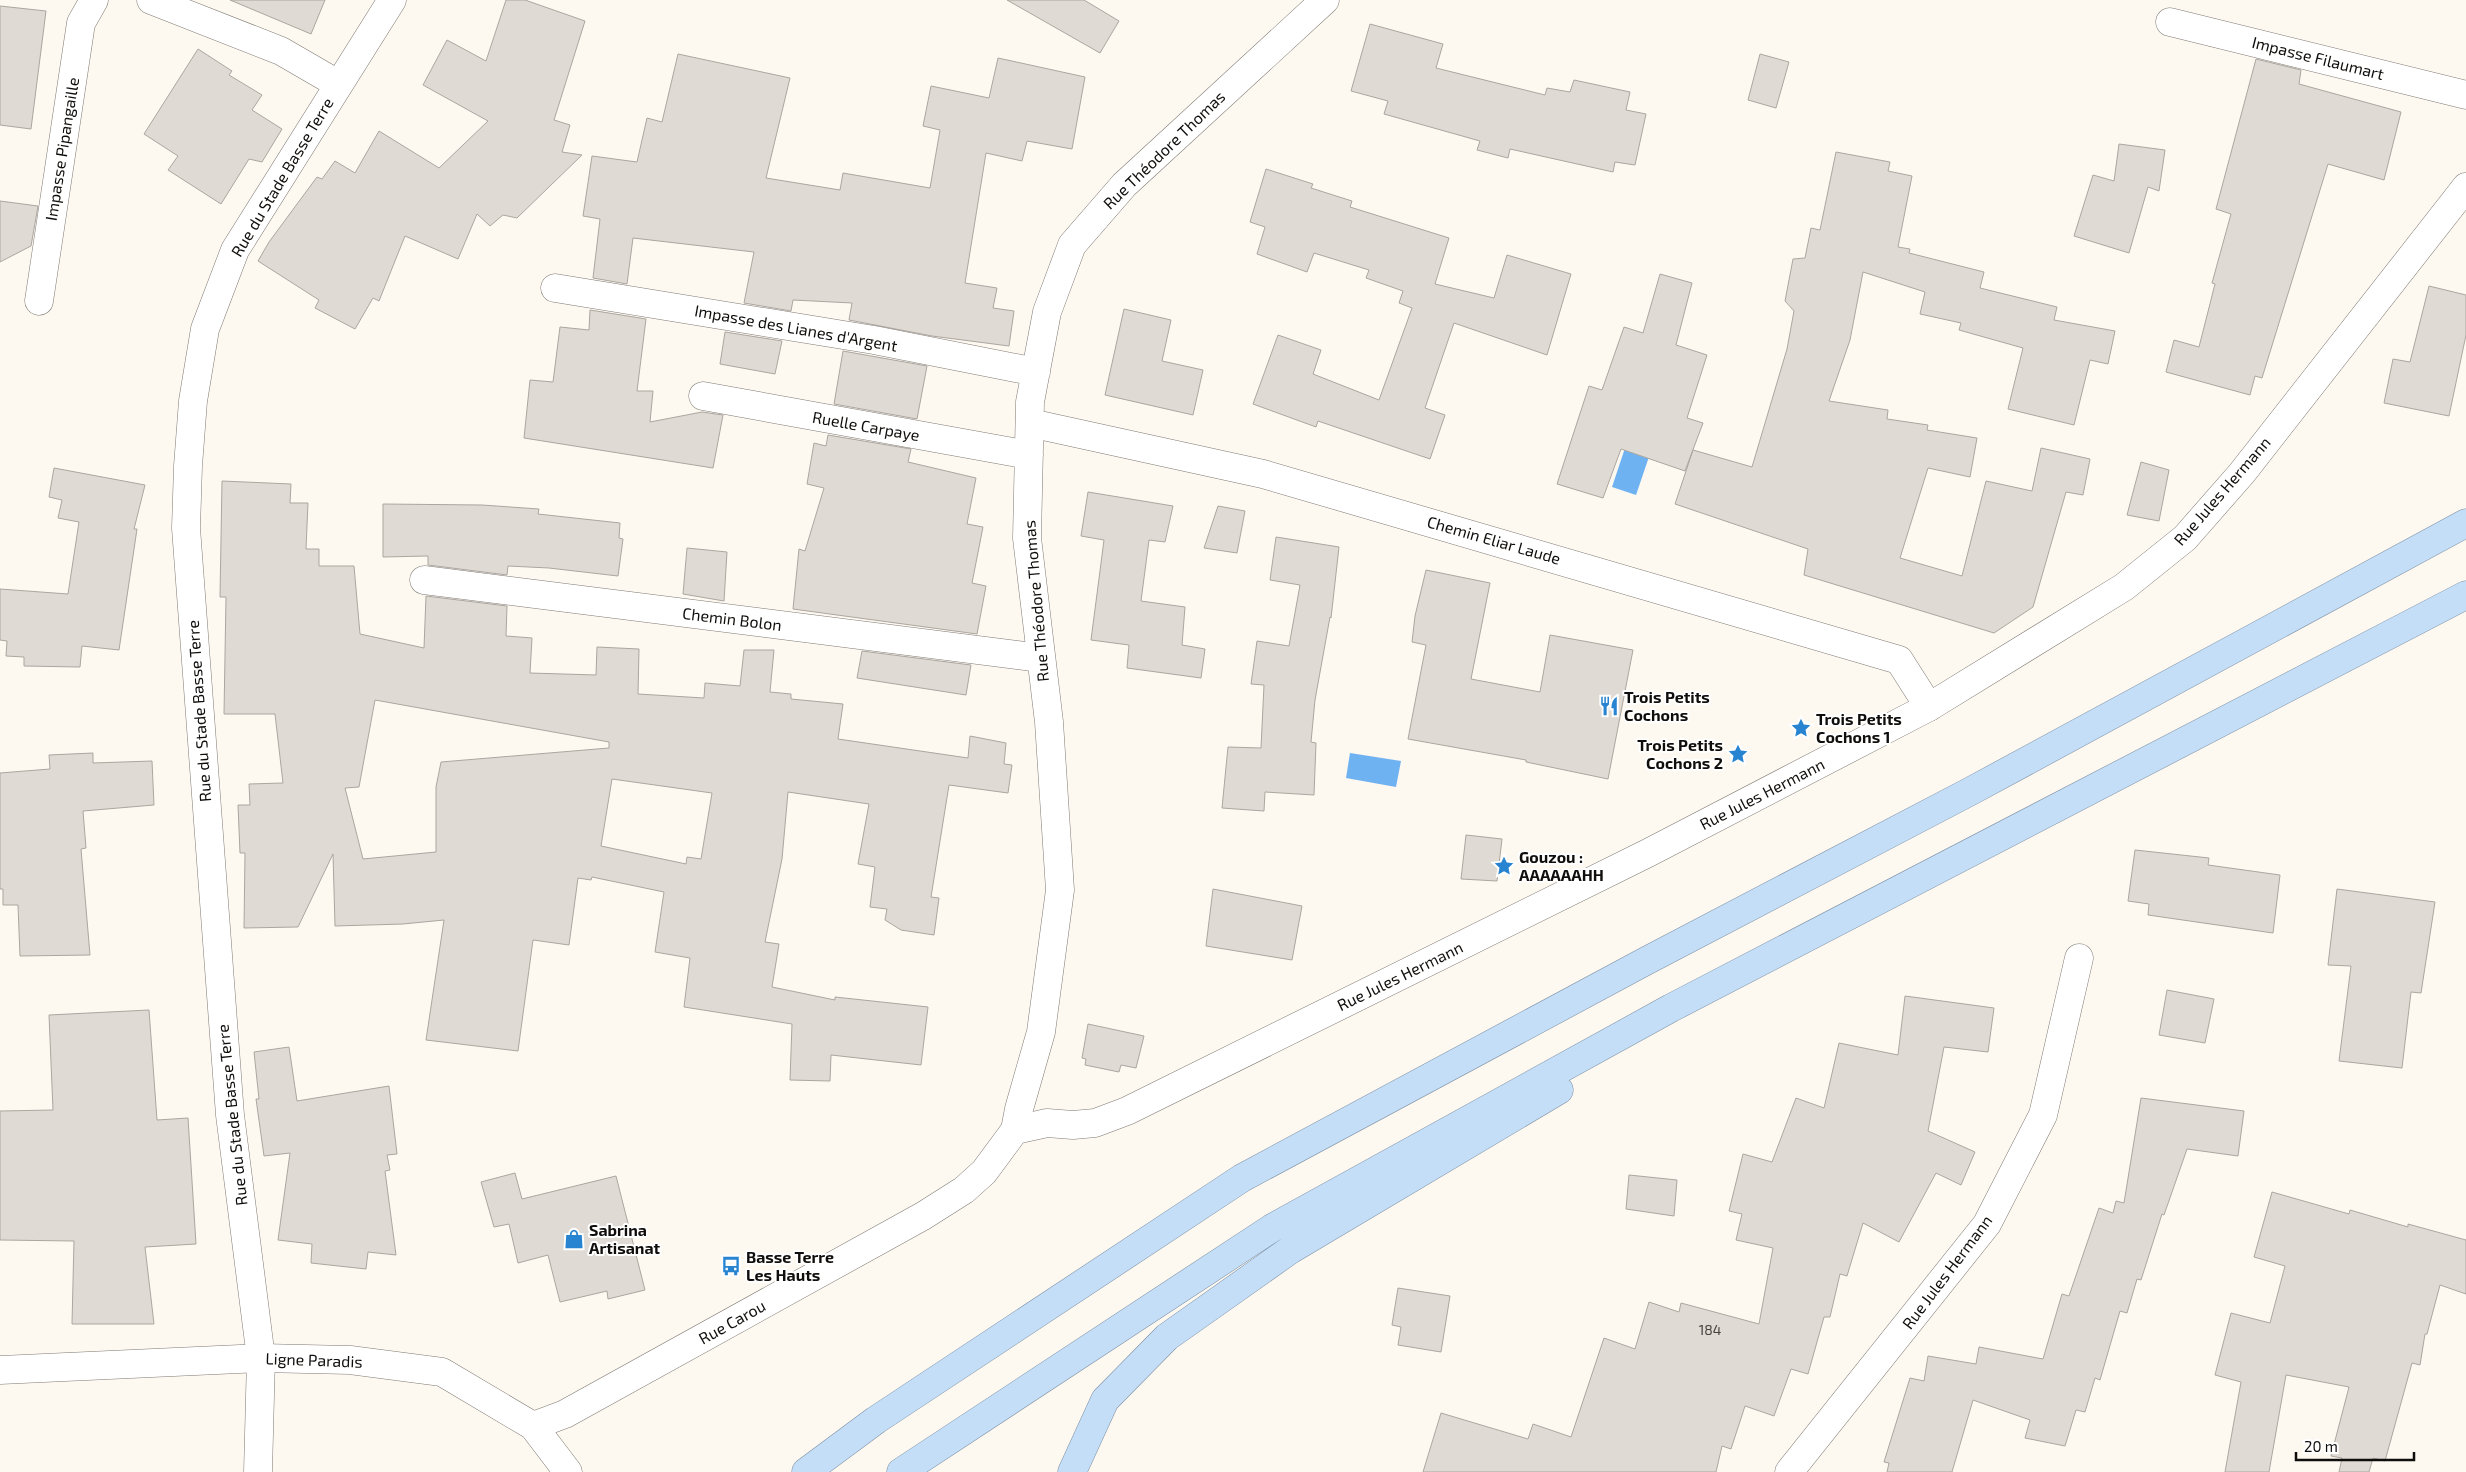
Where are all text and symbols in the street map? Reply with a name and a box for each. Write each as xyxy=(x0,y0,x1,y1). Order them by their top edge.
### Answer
street label: Impasse Filaumart xyxy=(2250,32,2386,83)
street label: Impasse Pipangaille xyxy=(41,76,82,222)
street label: Rue Théodore Thomas xyxy=(1099,87,1228,213)
street label: Rue du Stade Basse Terre xyxy=(227,94,337,260)
street label: Impasse des Lianes d'Argent xyxy=(693,300,899,355)
street label: Ruelle Carpaye xyxy=(811,407,921,444)
street label: Rue Jules Hermann xyxy=(2169,433,2274,549)
street label: Chemin Eliar Laude xyxy=(1425,511,1563,568)
street label: Rue Théodore Thomas xyxy=(1019,520,1052,683)
street label: Chemin Bolon xyxy=(681,603,783,634)
street label: Rue du Stade Basse Terre xyxy=(183,620,214,803)
place label: Trois Petits Cochons xyxy=(1624,687,1710,724)
restaurant icon: Trois Petits Cochons xyxy=(1598,695,1620,717)
place label: Trois Petits Cochons 1 xyxy=(1816,709,1902,746)
place icon: Trois Petits Cochons 1 xyxy=(1790,717,1812,739)
place label: Trois Petits Cochons 2 xyxy=(1637,735,1723,772)
place icon: Trois Petits Cochons 2 xyxy=(1727,743,1749,765)
street label: Rue Jules Hermann xyxy=(1696,754,1827,833)
place label: Gouzou : AAAAAAHH xyxy=(1519,847,1604,884)
place icon: Gouzou : AAAAAAHH xyxy=(1493,855,1515,877)
street label: Rue Jules Hermann xyxy=(1334,937,1466,1014)
street label: Rue du Stade Basse Terre xyxy=(213,1023,250,1207)
street label: Rue Jules Hermann xyxy=(1898,1211,1996,1332)
place label: Sabrina Artisanat xyxy=(589,1220,661,1257)
shop icon: Sabrina Artisanat xyxy=(563,1228,585,1250)
place label: Basse Terre Les Hauts xyxy=(746,1247,834,1284)
bus stop icon: Basse Terre Les Hauts xyxy=(720,1255,742,1277)
street label: Rue Carou xyxy=(695,1295,769,1348)
house number: 184 xyxy=(1699,1321,1721,1338)
street label: Ligne Paradis xyxy=(265,1348,363,1371)
scale bar xyxy=(2296,1430,2414,1462)
text: 20 m xyxy=(2304,1437,2338,1455)

